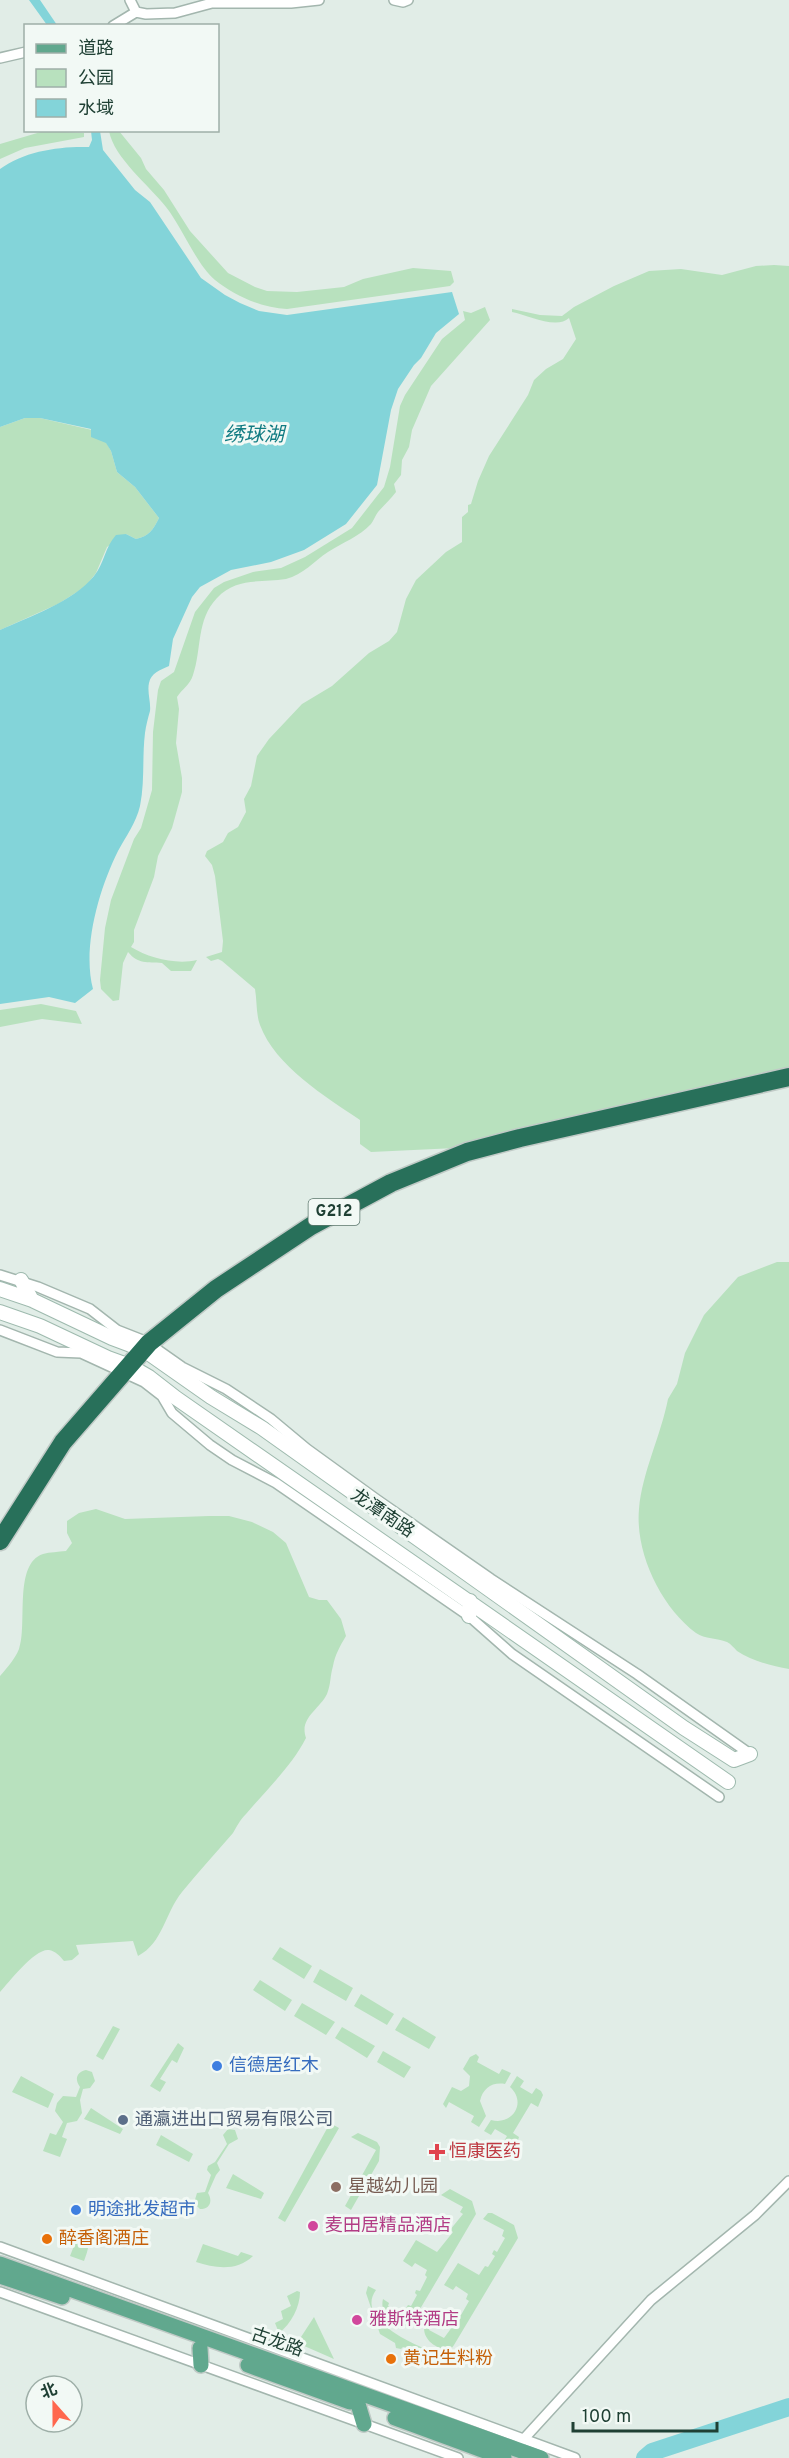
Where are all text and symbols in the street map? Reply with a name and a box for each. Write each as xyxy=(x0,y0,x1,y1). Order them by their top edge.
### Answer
legend xyxy=(24,24,219,132)
text: 道路 xyxy=(78,38,114,61)
text: 公园 xyxy=(78,68,114,91)
text: 水域 xyxy=(78,98,114,121)
water label: 绣球湖 xyxy=(224,423,287,449)
road number: G212 xyxy=(308,1199,360,1225)
street label: 龙潭南路 xyxy=(346,1484,418,1544)
place label: 信德居红木 xyxy=(229,2055,319,2078)
marker: 信德居红木 xyxy=(210,2059,224,2073)
place label: 通瀛进出口贸易有限公司 xyxy=(135,2109,333,2132)
marker: 通瀛进出口贸易有限公司 xyxy=(116,2113,130,2127)
place label: 恒康医药 xyxy=(449,2141,521,2164)
marker: 恒康医药 xyxy=(430,2145,444,2159)
place label: 星越幼儿园 xyxy=(348,2176,438,2199)
marker: 星越幼儿园 xyxy=(329,2180,343,2194)
place label: 明途批发超市 xyxy=(88,2199,196,2222)
marker: 明途批发超市 xyxy=(69,2203,83,2217)
place label: 麦田居精品酒店 xyxy=(325,2215,451,2238)
marker: 麦田居精品酒店 xyxy=(306,2219,320,2233)
place label: 醉香阁酒庄 xyxy=(59,2228,149,2251)
marker: 醉香阁酒庄 xyxy=(40,2232,54,2246)
place label: 雅斯特酒店 xyxy=(369,2309,459,2332)
marker: 雅斯特酒店 xyxy=(350,2313,364,2327)
street label: 古龙路 xyxy=(248,2323,306,2363)
place label: 黄记生料粉 xyxy=(403,2348,493,2371)
marker: 黄记生料粉 xyxy=(384,2352,398,2366)
north arrow xyxy=(24,2374,84,2434)
text: 北 xyxy=(38,2380,60,2404)
scale bar xyxy=(573,2395,717,2433)
text: 100 m xyxy=(582,2406,631,2429)

